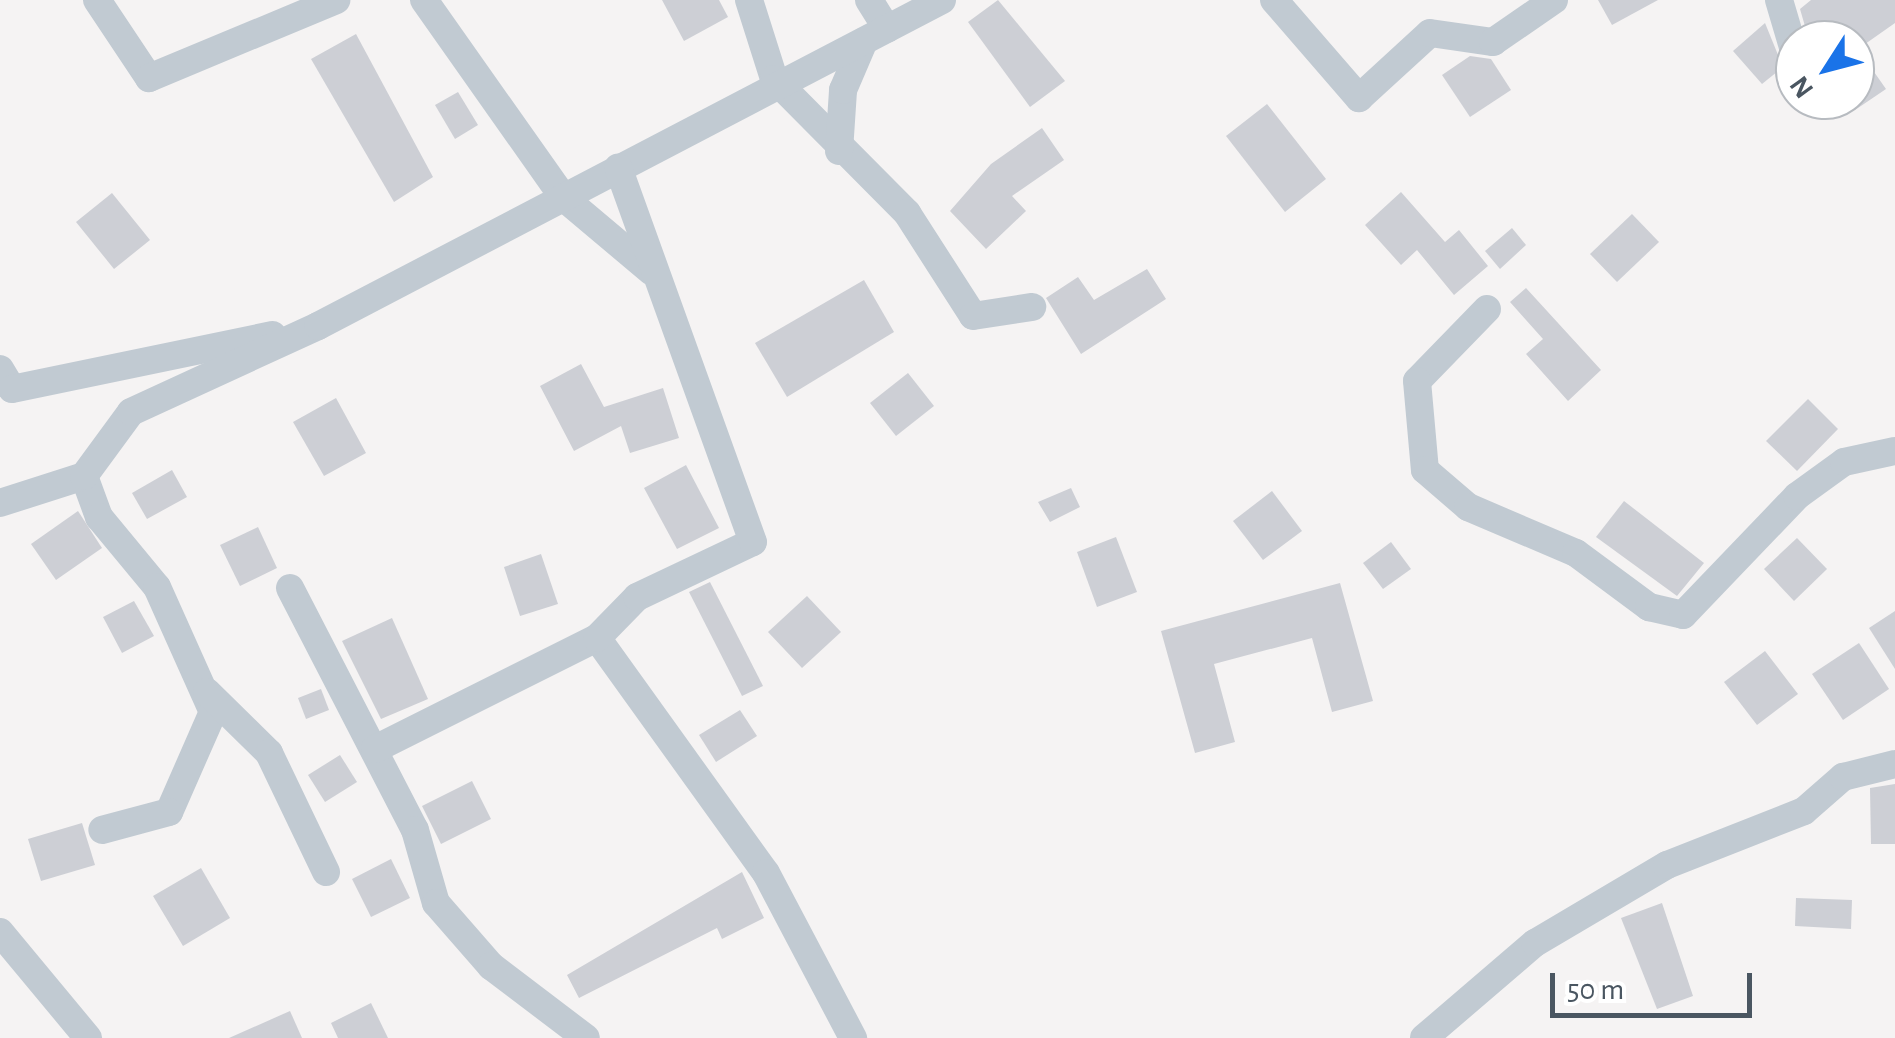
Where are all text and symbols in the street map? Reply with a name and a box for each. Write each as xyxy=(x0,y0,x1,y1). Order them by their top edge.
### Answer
north arrow xyxy=(1775,20,1875,120)
text: N xyxy=(1785,70,1819,103)
scale bar xyxy=(1555,953,1758,1015)
text: 50 m xyxy=(1567,975,1624,1005)

